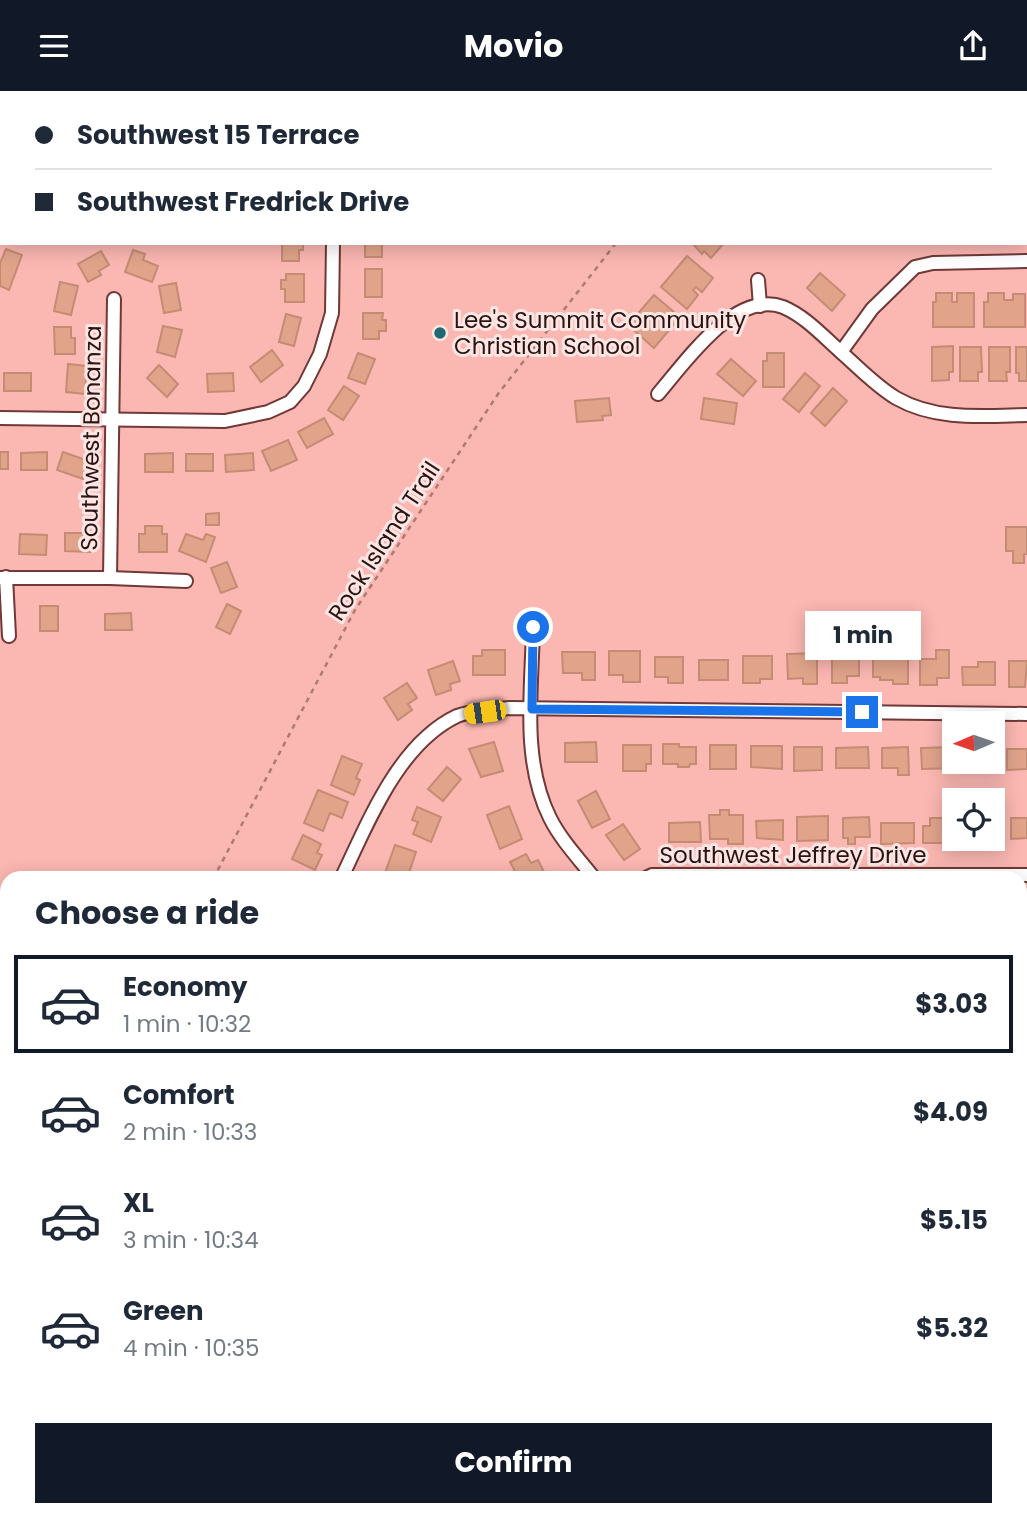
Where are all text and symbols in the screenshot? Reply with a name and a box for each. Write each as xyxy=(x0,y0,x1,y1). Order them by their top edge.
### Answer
text: Movio xyxy=(464,23,563,68)
icon: menu xyxy=(35,27,73,65)
icon: share xyxy=(954,27,992,65)
text: Southwest 15 Terrace xyxy=(77,117,360,153)
text: Southwest Fredrick Drive xyxy=(77,184,409,220)
place label: Lee's Summit Community Christian School xyxy=(454,304,746,362)
street label: Southwest Bonanza xyxy=(73,325,109,551)
marker: Lee's Summit Community Christian School xyxy=(432,325,448,341)
street label: Rock Island Trail xyxy=(321,455,447,627)
route start xyxy=(517,611,549,643)
callout: 1 min xyxy=(804,611,920,659)
text: 1 min xyxy=(833,619,893,651)
route end xyxy=(846,696,878,728)
car xyxy=(463,699,508,725)
north arrow xyxy=(942,711,1004,773)
map controls xyxy=(942,711,1005,851)
button: locate xyxy=(942,788,1005,851)
street label: Southwest Jeffrey Drive xyxy=(660,839,926,871)
text: Choose a ride xyxy=(35,890,259,935)
text: Economy xyxy=(123,969,247,1005)
icon: car xyxy=(39,973,102,1036)
text: $3.03 xyxy=(915,986,988,1022)
text: 1 min · 10:32 xyxy=(123,1008,251,1040)
text: Comfort xyxy=(123,1077,235,1113)
icon: car xyxy=(39,1081,102,1144)
text: $4.09 xyxy=(913,1094,988,1130)
text: 2 min · 10:33 xyxy=(123,1116,257,1148)
text: XL xyxy=(123,1185,154,1221)
icon: car xyxy=(39,1189,102,1252)
text: $5.15 xyxy=(920,1202,988,1238)
text: 3 min · 10:34 xyxy=(123,1224,259,1256)
text: Green xyxy=(123,1293,204,1329)
icon: car xyxy=(39,1297,102,1360)
text: $5.32 xyxy=(916,1310,988,1346)
text: 4 min · 10:35 xyxy=(123,1332,260,1364)
button: Confirm xyxy=(35,1423,992,1503)

